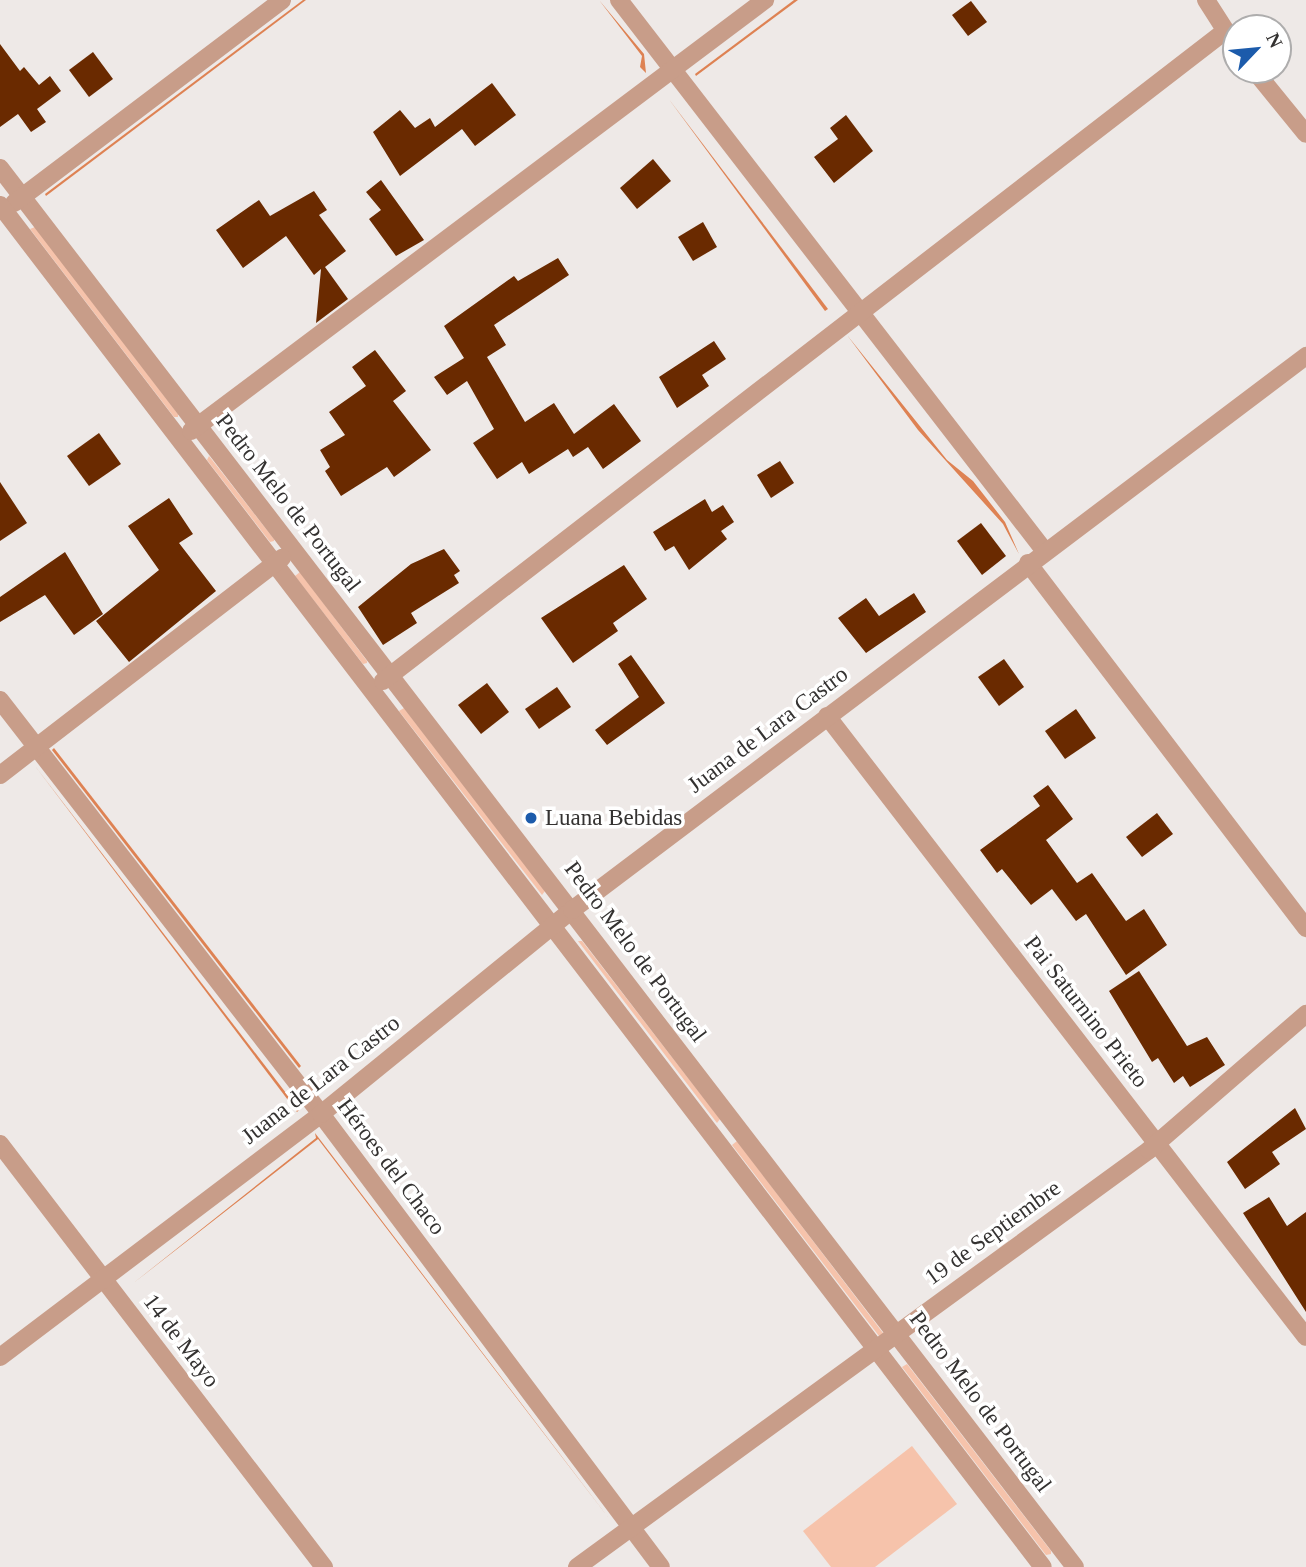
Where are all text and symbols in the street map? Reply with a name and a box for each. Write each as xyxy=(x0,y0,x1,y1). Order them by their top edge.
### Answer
north arrow xyxy=(1222,14,1292,84)
text: N xyxy=(1262,30,1287,51)
street label: Pedro Melo de Portugal xyxy=(210,408,366,598)
street label: Juana de Lara Castro xyxy=(682,661,854,799)
place label: Luana Bebidas xyxy=(545,804,682,832)
marker: Luana Bebidas xyxy=(523,810,539,826)
street label: Pedro Melo de Portugal xyxy=(558,856,712,1048)
street label: Pai Saturnino Prieto xyxy=(1018,931,1154,1093)
street label: Juana de Lara Castro xyxy=(236,1010,406,1150)
street label: Héroes del Chaco xyxy=(331,1093,451,1241)
street label: 19 de Septiembre xyxy=(920,1175,1066,1291)
street label: 14 de Mayo xyxy=(137,1289,225,1393)
street label: Pedro Melo de Portugal xyxy=(903,1306,1057,1498)

